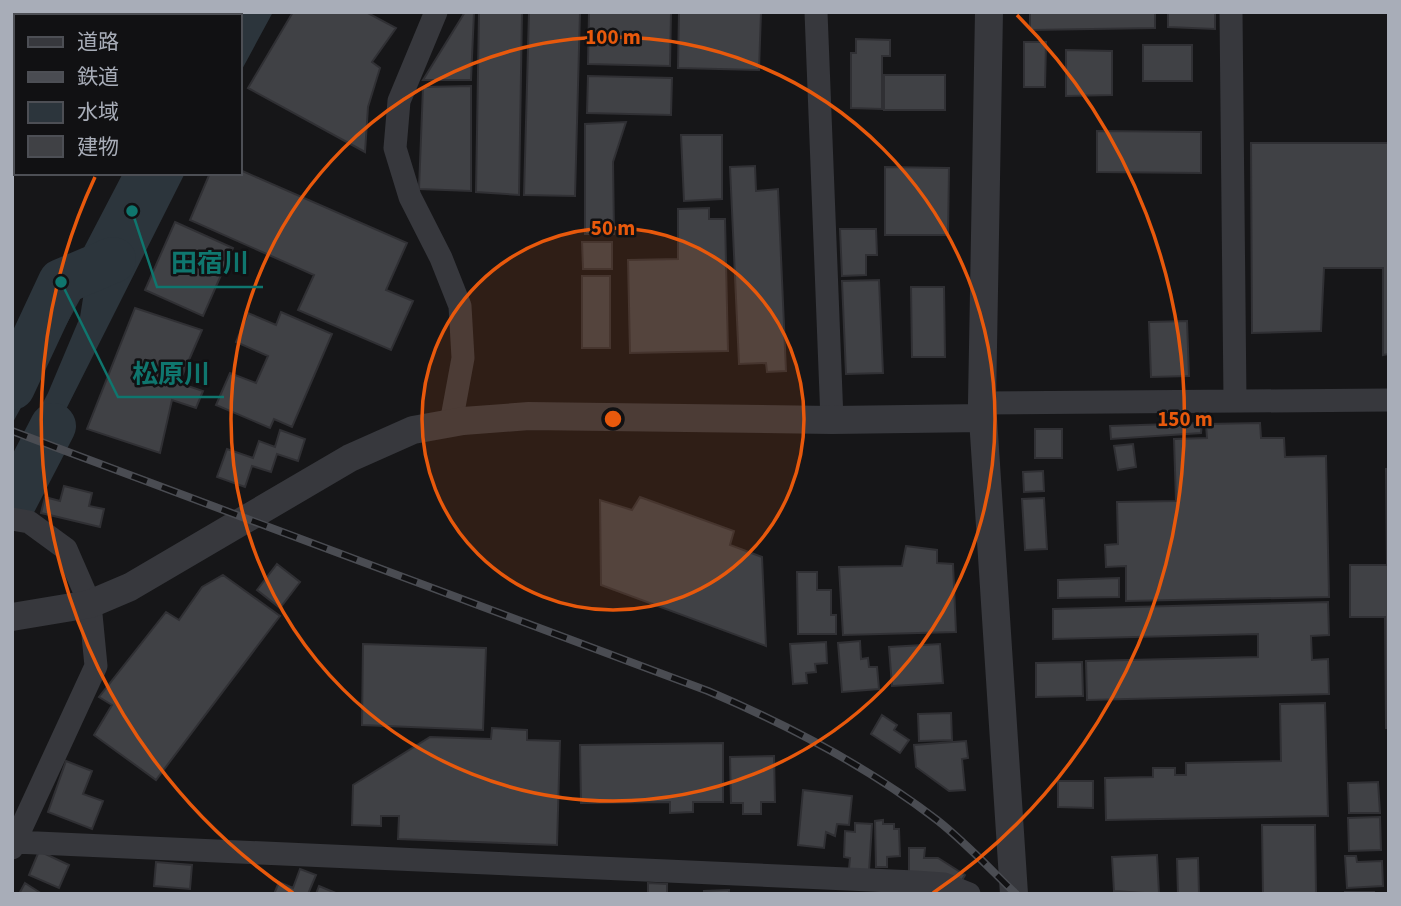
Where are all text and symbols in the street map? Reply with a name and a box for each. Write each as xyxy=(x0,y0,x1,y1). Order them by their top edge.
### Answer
legend xyxy=(14,14,242,175)
text: 100 m xyxy=(585,22,641,52)
text: 道路 xyxy=(77,27,119,57)
text: 鉄道 xyxy=(77,62,119,92)
text: 水域 xyxy=(77,97,119,127)
text: 建物 xyxy=(77,132,119,162)
text: 50 m xyxy=(591,213,635,243)
callout: 田宿川 xyxy=(157,240,263,287)
text: 田宿川 xyxy=(171,245,249,282)
callout: 松原川 xyxy=(118,350,224,397)
text: 松原川 xyxy=(132,356,210,393)
text: 150 m xyxy=(1157,404,1213,434)
centre of rings xyxy=(601,407,625,431)

